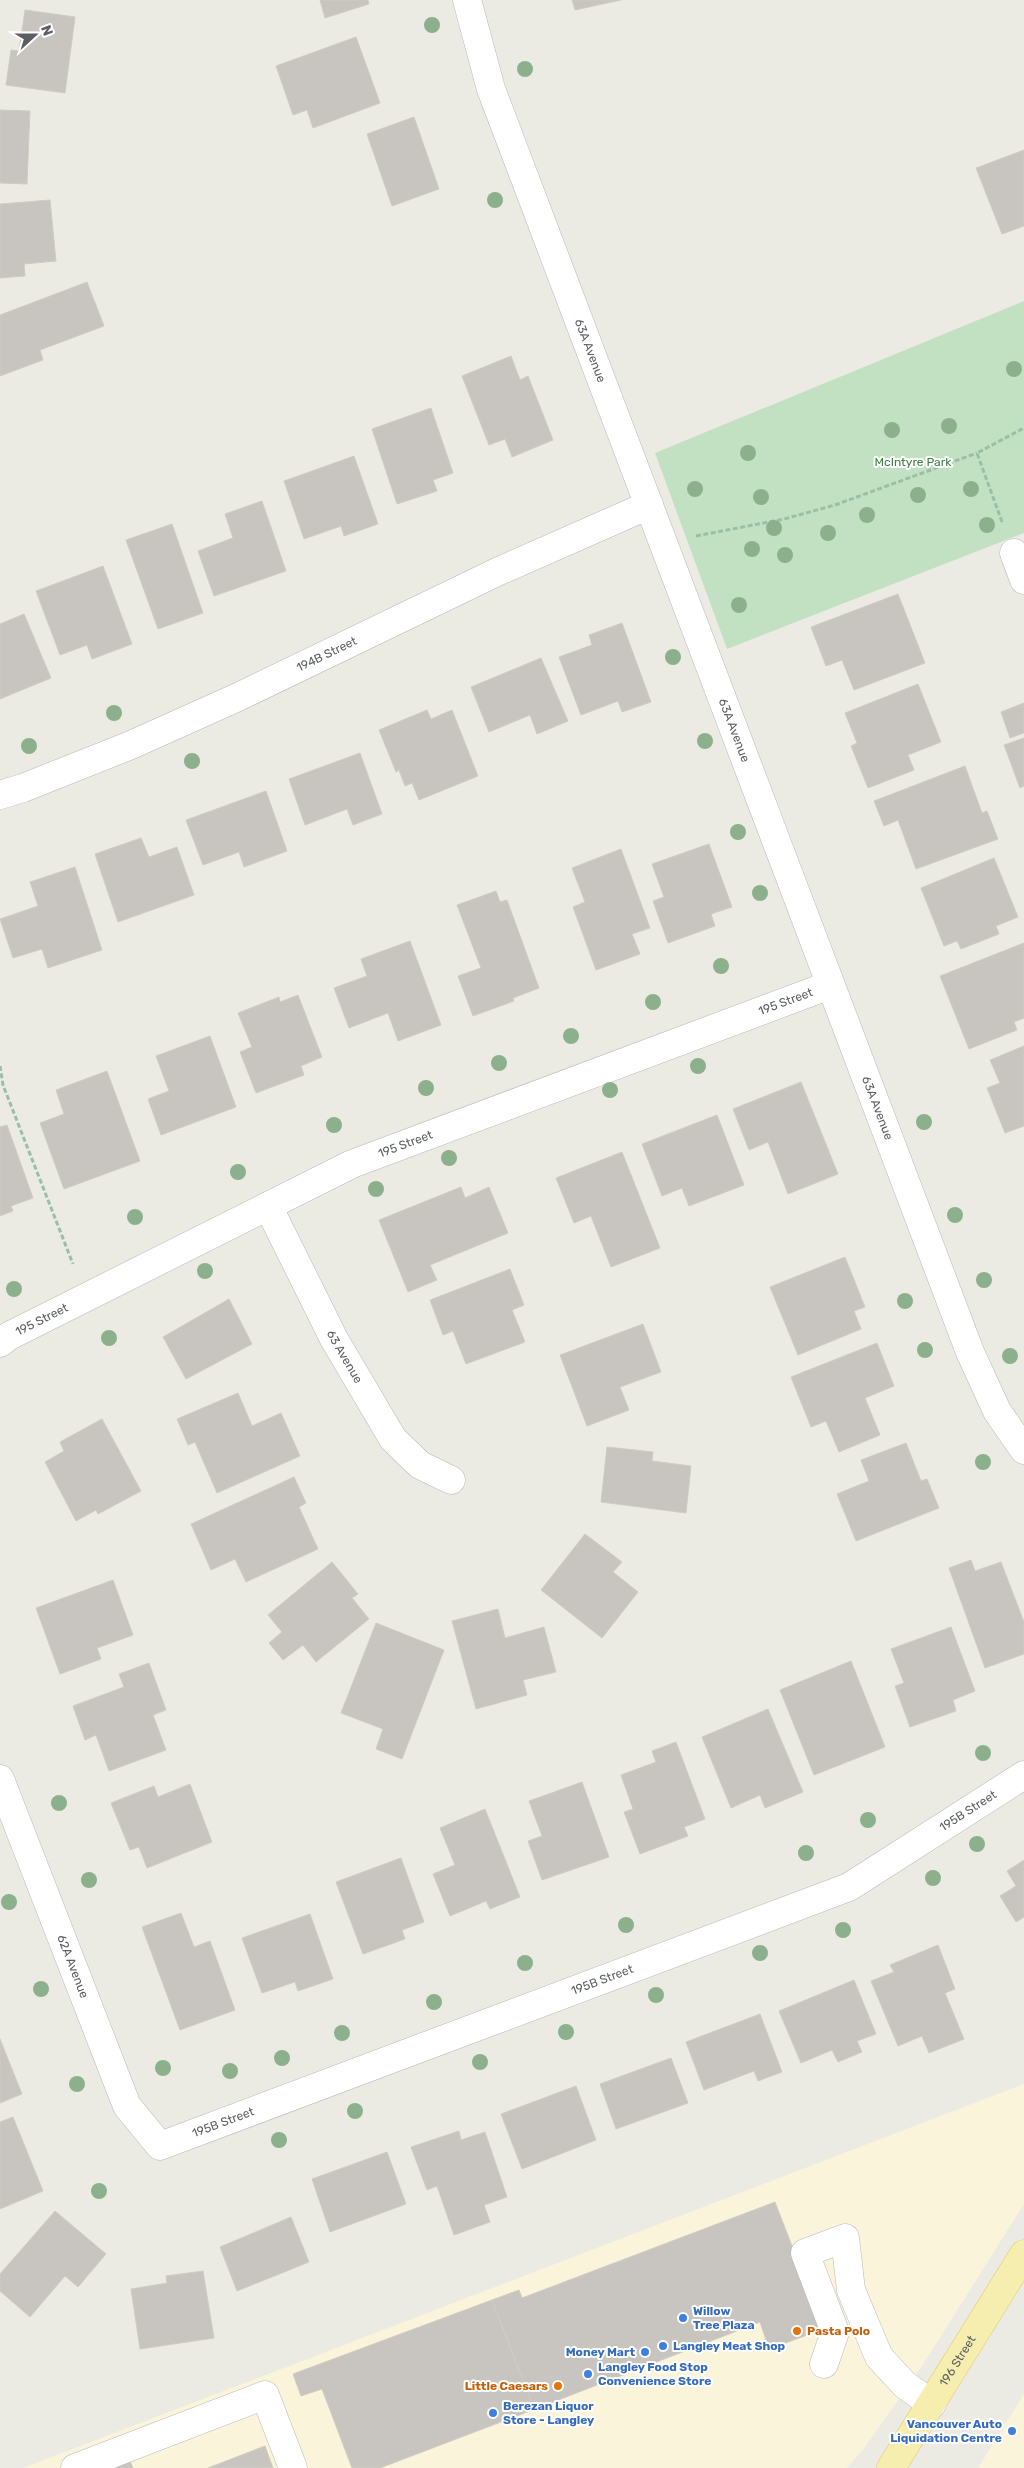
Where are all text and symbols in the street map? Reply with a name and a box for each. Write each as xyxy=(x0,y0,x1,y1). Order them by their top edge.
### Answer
north arrow xyxy=(10,10,60,60)
text: N xyxy=(37,23,56,38)
street label: 63A Avenue xyxy=(572,317,609,385)
park label: McIntyre Park xyxy=(875,455,952,469)
street label: 194B Street xyxy=(294,634,359,675)
street label: 63A Avenue xyxy=(716,696,753,764)
street label: 195 Street xyxy=(756,985,815,1018)
street label: 63A Avenue xyxy=(859,1074,896,1142)
street label: 195 Street xyxy=(376,1127,435,1161)
street label: 195 Street xyxy=(13,1300,71,1339)
street label: 63 Avenue xyxy=(324,1328,366,1386)
street label: 195B Street xyxy=(937,1787,999,1834)
street label: 62A Avenue xyxy=(54,1933,91,2000)
street label: 195B Street xyxy=(569,1962,635,1998)
street label: 195B Street xyxy=(190,2104,256,2140)
place label: Willow Tree Plaza xyxy=(693,2304,754,2332)
marker: Willow Tree Plaza xyxy=(677,2312,689,2324)
place label: Pasta Polo xyxy=(807,2324,870,2338)
marker: Pasta Polo xyxy=(791,2325,803,2337)
street label: 196 Street xyxy=(936,2333,979,2389)
place label: Langley Meat Shop xyxy=(673,2339,786,2353)
marker: Langley Meat Shop xyxy=(657,2340,669,2352)
place label: Money Mart xyxy=(566,2345,635,2359)
marker: Money Mart xyxy=(639,2346,651,2358)
place label: Langley Food Stop Convenience Store xyxy=(598,2360,711,2388)
marker: Langley Food Stop Convenience Store xyxy=(582,2368,594,2380)
place label: Little Caesars xyxy=(465,2379,548,2393)
marker: Little Caesars xyxy=(552,2380,564,2392)
place label: Berezan Liquor Store - Langley xyxy=(503,2399,594,2427)
marker: Berezan Liquor Store - Langley xyxy=(487,2407,499,2419)
place label: Vancouver Auto Liquidation Centre xyxy=(890,2417,1002,2445)
marker: Vancouver Auto Liquidation Centre xyxy=(1006,2425,1018,2437)

